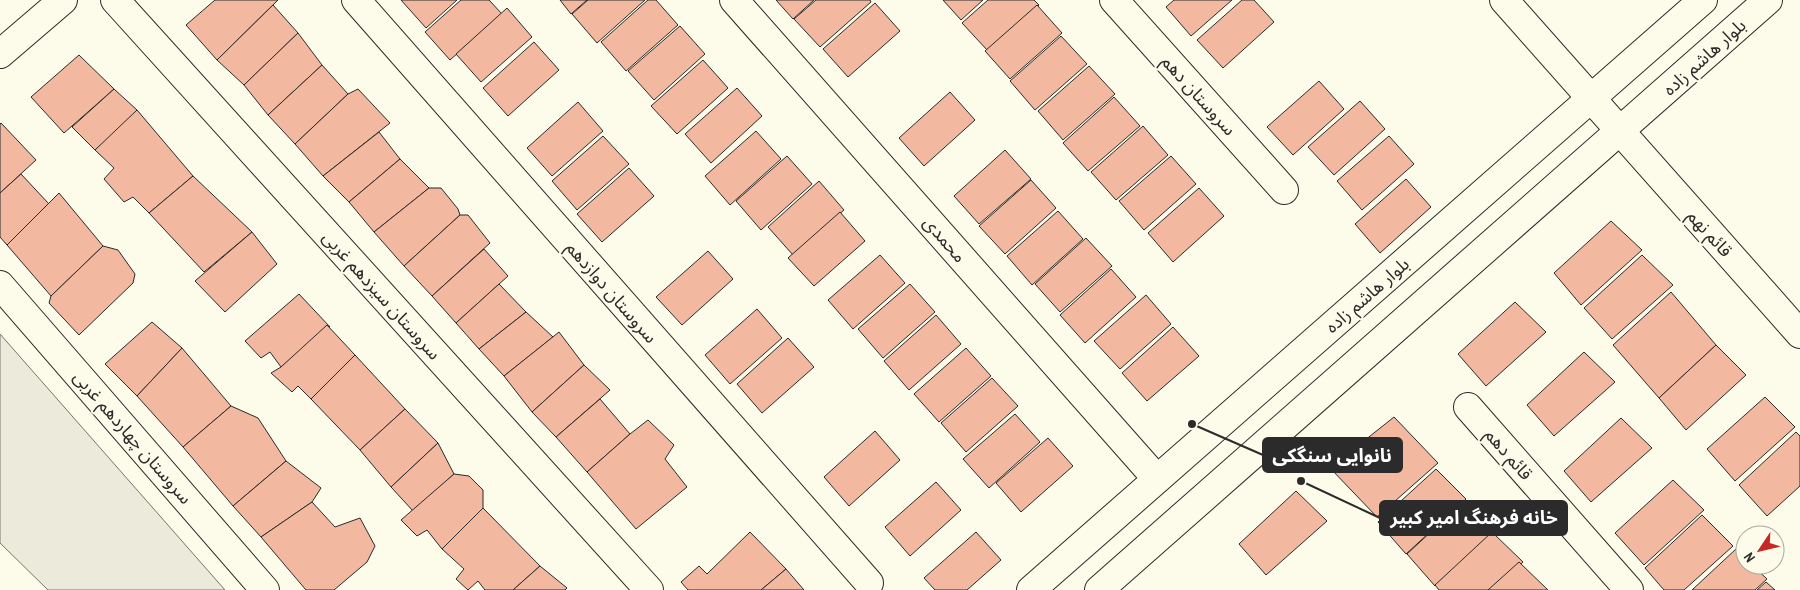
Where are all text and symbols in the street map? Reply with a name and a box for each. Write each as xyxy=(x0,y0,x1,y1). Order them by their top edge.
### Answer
street label: بلوار هاشم زاده xyxy=(1657,13,1752,102)
street label: سروستان دهم xyxy=(1155,49,1242,141)
street label: قائم نهم xyxy=(1681,204,1738,263)
street label: محمدی xyxy=(918,210,972,268)
street label: سروستان سیزدهم غربی xyxy=(316,225,447,366)
street label: سروستان دوازدهم xyxy=(560,236,663,349)
street label: بلوار هاشم زاده xyxy=(1320,251,1415,339)
street label: سروستان چهاردهم غربی xyxy=(67,365,198,510)
street label: قائم دهم xyxy=(1479,423,1539,486)
callout: نانوایی سنگکی xyxy=(1263,438,1402,472)
text: نانوایی سنگکی xyxy=(1272,442,1392,468)
callout: خانه فرهنگ امیر کبیر xyxy=(1380,501,1567,535)
text: خانه فرهنگ امیر کبیر xyxy=(1389,504,1558,530)
north arrow xyxy=(1735,525,1785,575)
text: N xyxy=(1740,549,1759,566)

